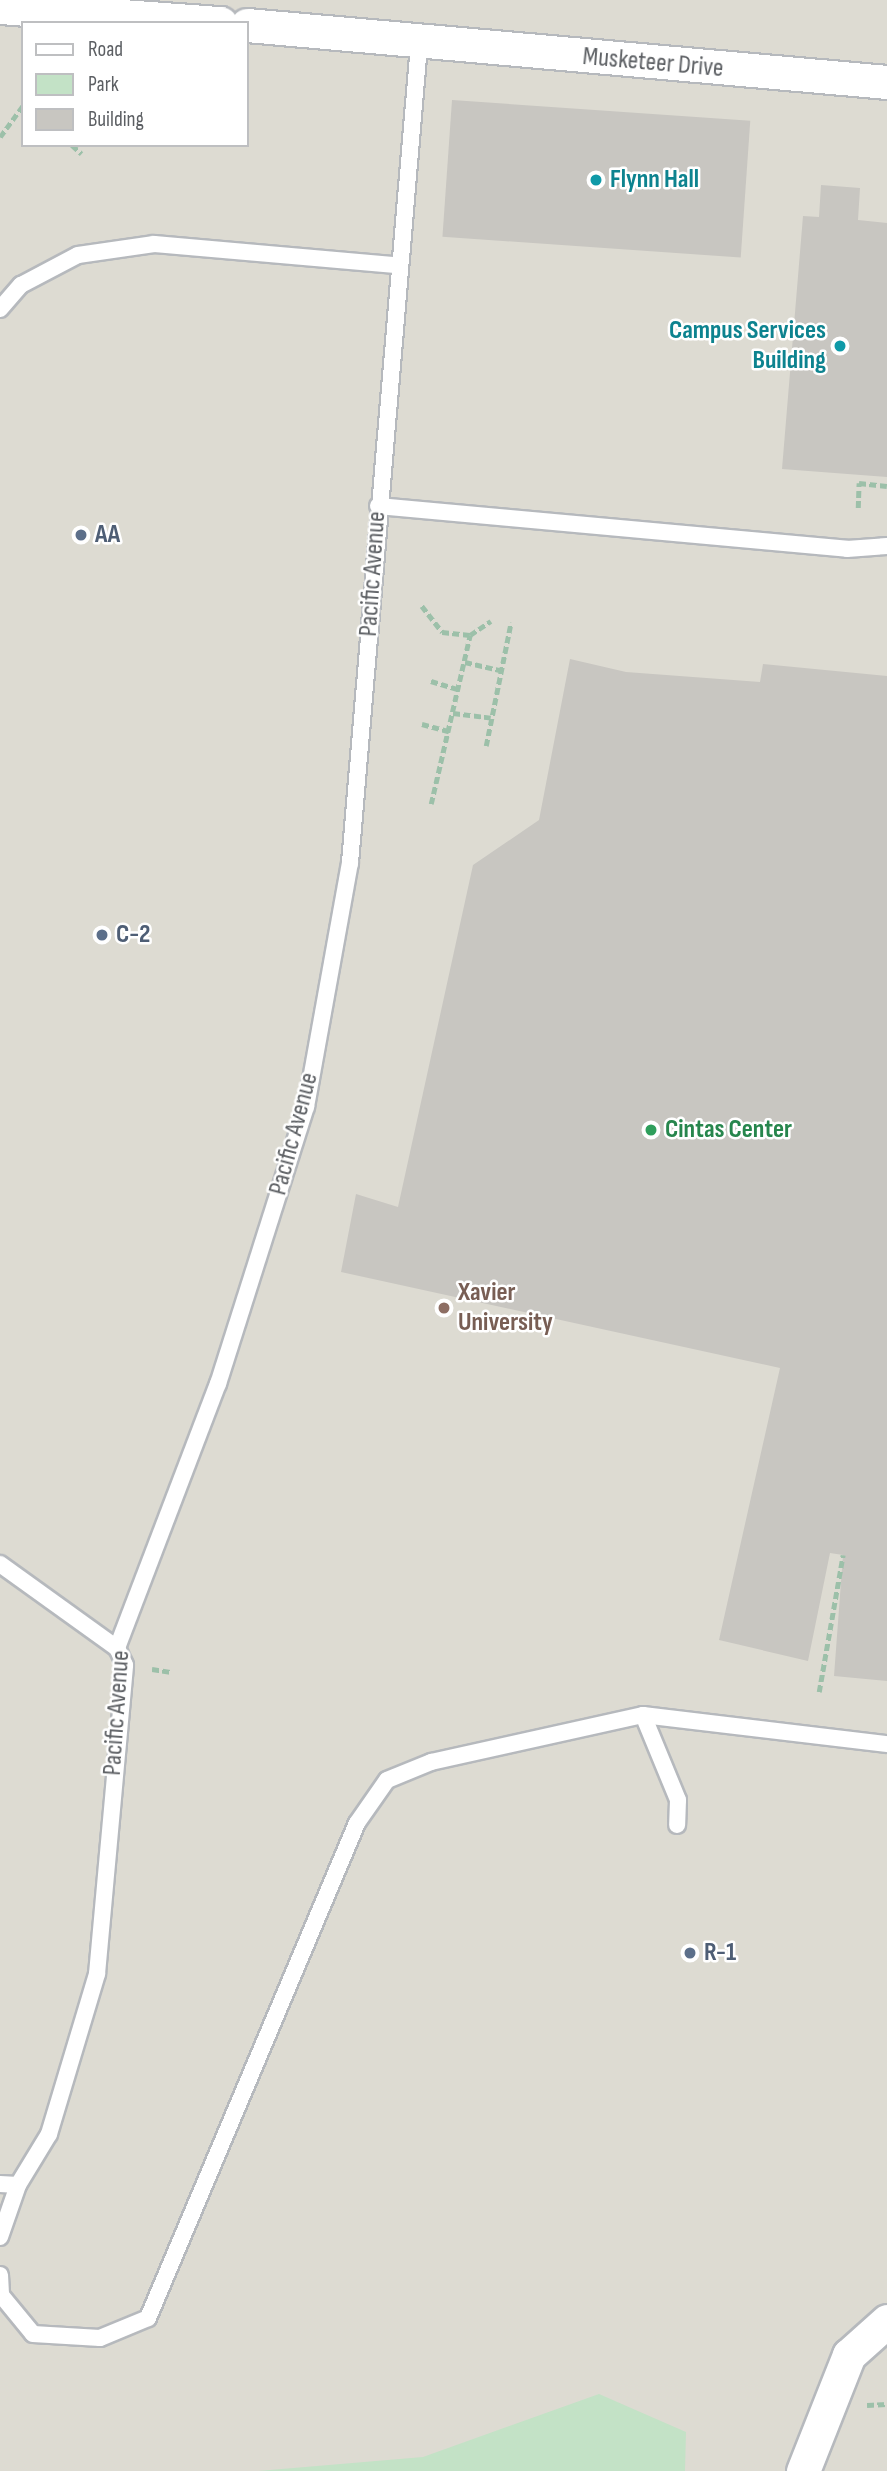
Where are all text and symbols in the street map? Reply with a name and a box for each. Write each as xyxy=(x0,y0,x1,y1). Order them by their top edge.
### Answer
legend xyxy=(21,21,248,147)
text: Road xyxy=(88,37,123,62)
street label: Musketeer Drive xyxy=(581,41,725,85)
text: Park xyxy=(88,72,119,97)
text: Building xyxy=(88,107,144,132)
place label: Flynn Hall xyxy=(610,164,699,196)
marker: Flynn Hall xyxy=(588,172,604,188)
place label: Campus Services Building xyxy=(669,315,826,376)
marker: Campus Services Building xyxy=(832,338,848,354)
street label: Pacific Avenue xyxy=(353,510,393,638)
place label: AA xyxy=(95,519,120,551)
marker: AA xyxy=(73,527,89,543)
place label: C-2 xyxy=(116,919,150,951)
marker: C-2 xyxy=(94,927,110,943)
street label: Pacific Avenue xyxy=(263,1069,325,1199)
place label: Cintas Center xyxy=(665,1114,792,1146)
marker: Cintas Center xyxy=(643,1122,659,1138)
place label: Xavier University xyxy=(458,1277,553,1338)
marker: Xavier University xyxy=(436,1300,452,1316)
street label: Pacific Avenue xyxy=(97,1649,137,1777)
place label: R-1 xyxy=(704,1937,736,1969)
marker: R-1 xyxy=(682,1945,698,1961)

